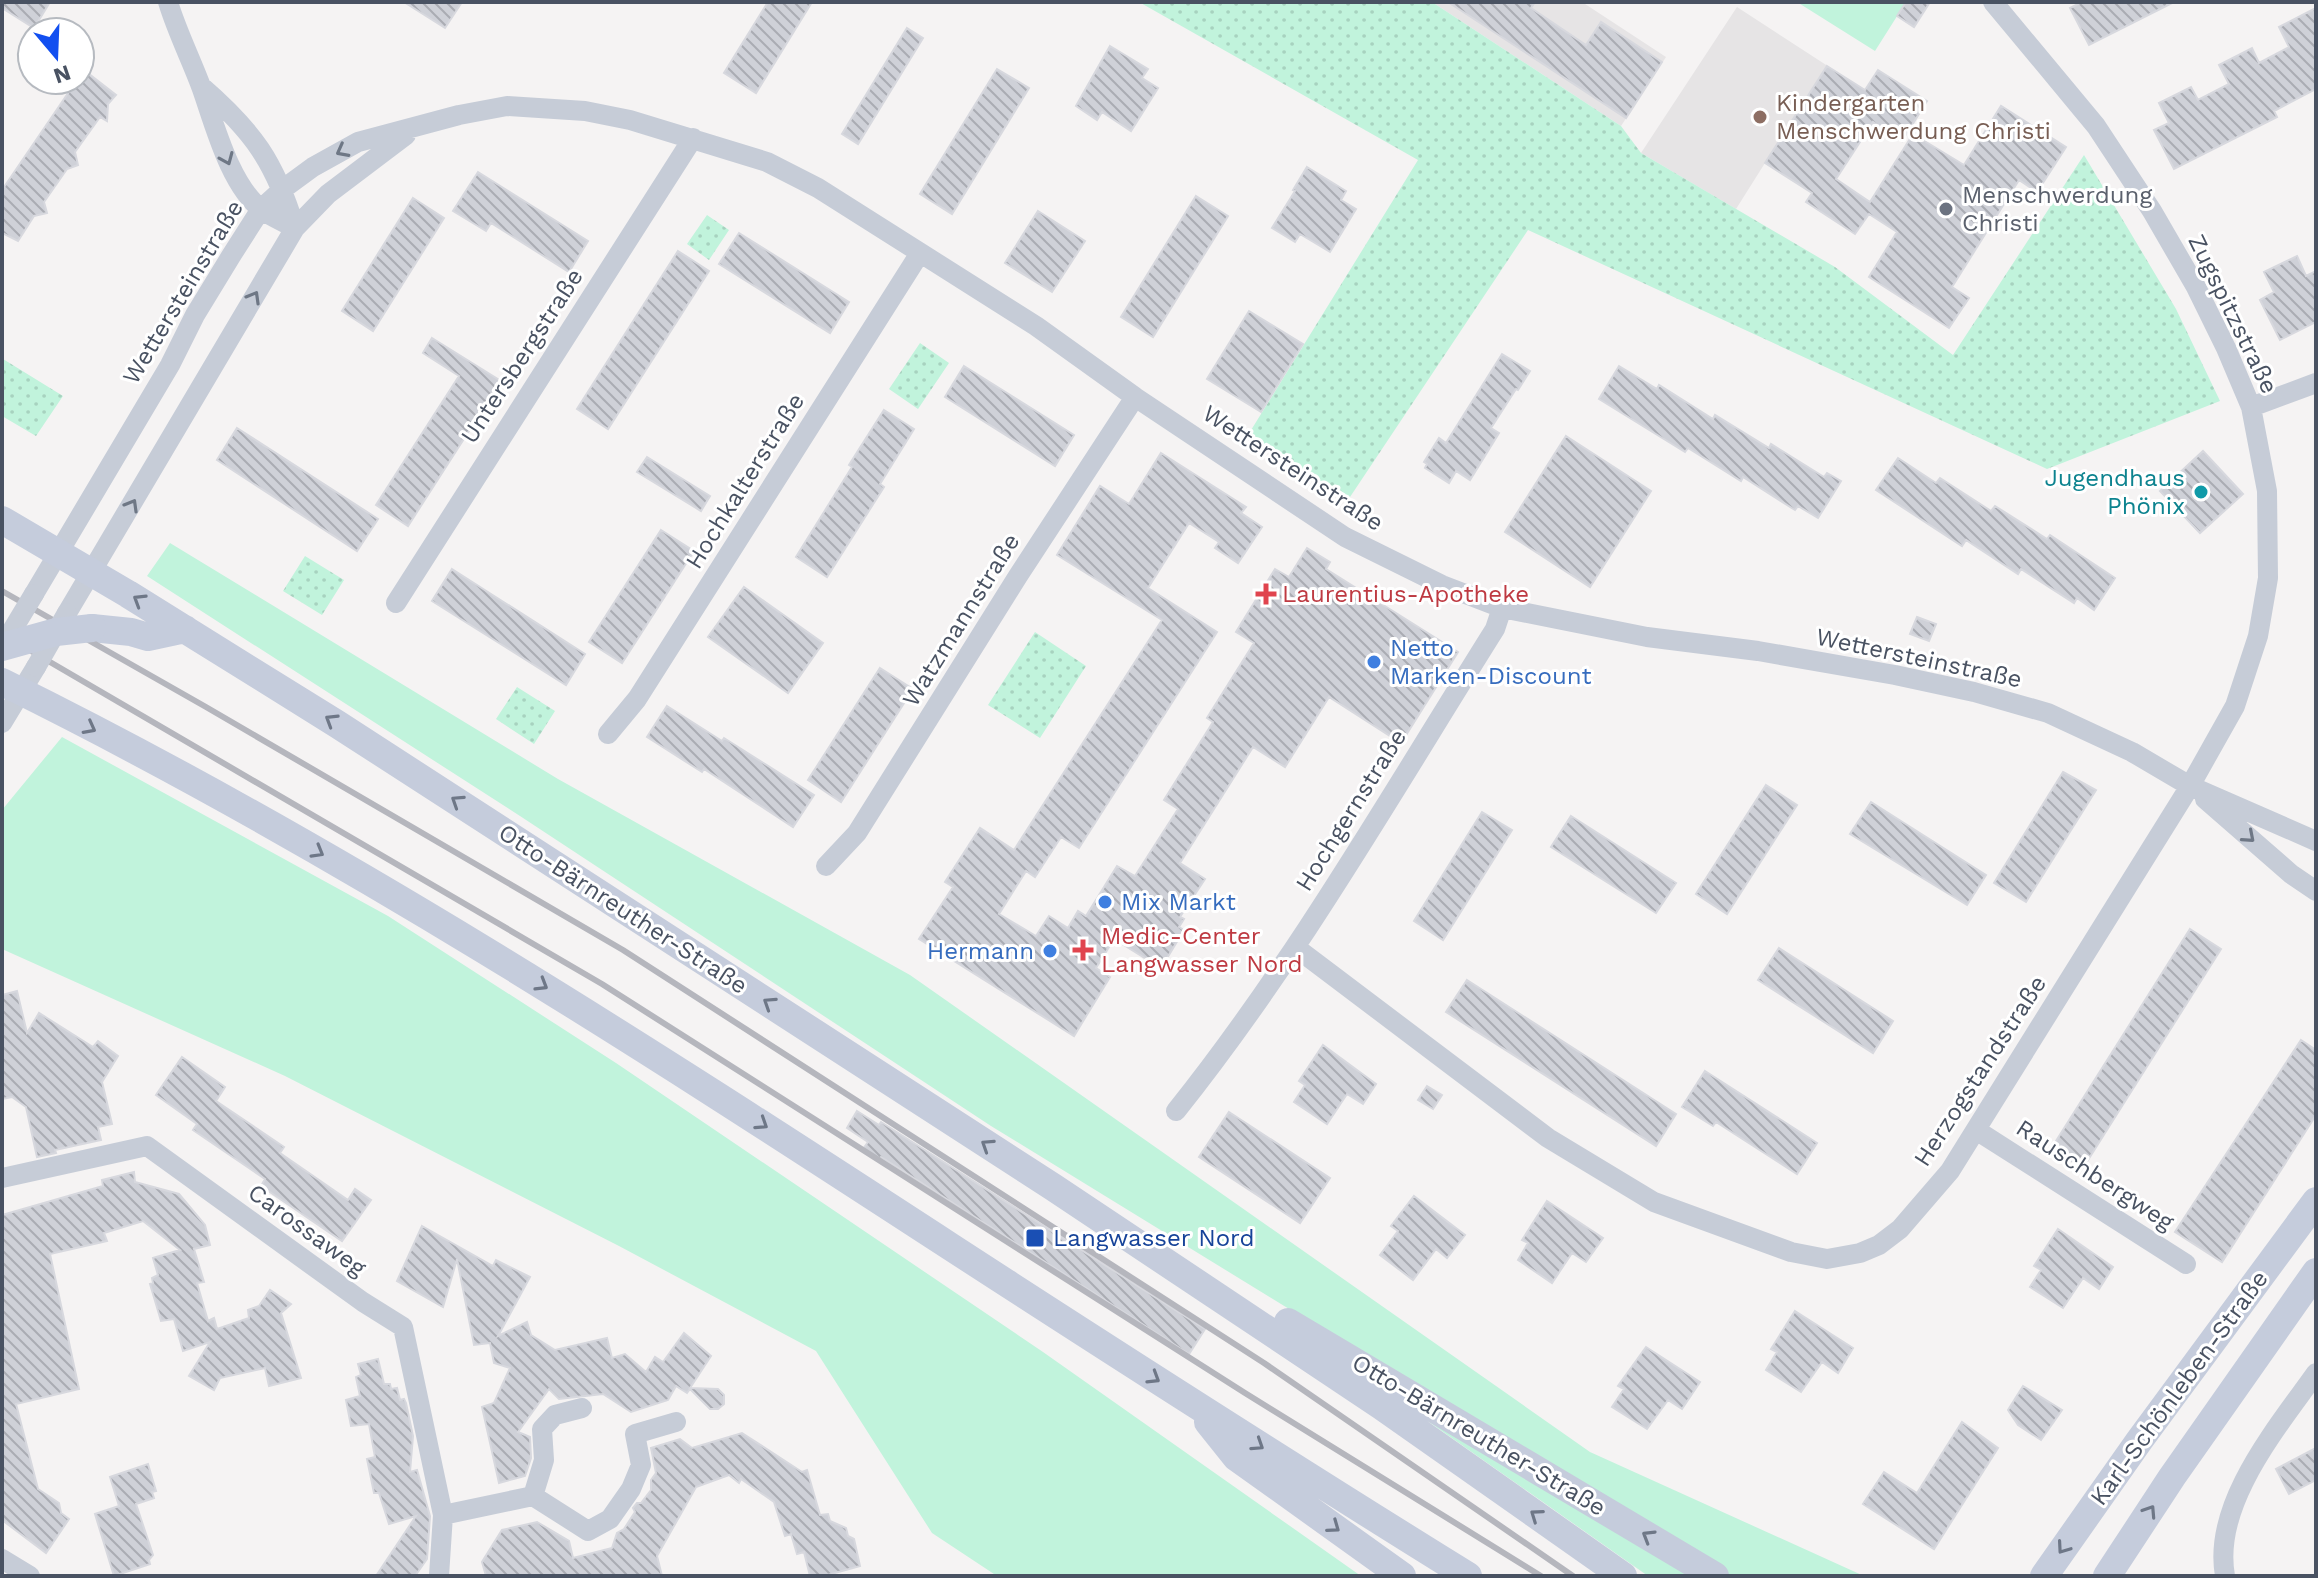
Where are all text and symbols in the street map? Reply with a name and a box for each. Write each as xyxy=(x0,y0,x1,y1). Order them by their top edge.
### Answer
north arrow xyxy=(16,16,96,96)
text: N xyxy=(51,60,74,89)
place label: Kindergarten Menschwerdung Christi xyxy=(1776,89,2051,145)
marker: Kindergarten Menschwerdung Christi xyxy=(1751,108,1769,126)
one-way arrow xyxy=(335,142,350,157)
one-way arrow xyxy=(218,151,234,165)
place label: Menschwerdung Christi xyxy=(1962,181,2152,237)
street label: Wettersteinstraße xyxy=(117,195,249,389)
marker: Menschwerdung Christi xyxy=(1937,200,1955,218)
street label: Zugspitzstraße xyxy=(2182,230,2284,398)
street label: Untersbergstraße xyxy=(455,263,589,449)
one-way arrow xyxy=(244,291,260,306)
street label: Hochkalterstraße xyxy=(680,388,810,574)
street label: Wettersteinstraße xyxy=(1197,399,1389,537)
place label: Jugendhaus Phönix xyxy=(2044,464,2185,520)
marker: Jugendhaus Phönix xyxy=(2192,483,2210,501)
one-way arrow xyxy=(122,499,138,514)
street label: Watzmannstraße xyxy=(896,528,1026,712)
place label: Laurentius-Apotheke xyxy=(1282,580,1529,608)
marker: Laurentius-Apotheke xyxy=(1257,585,1275,603)
one-way arrow xyxy=(133,595,148,610)
street label: Wettersteinstraße xyxy=(1814,623,2024,693)
place label: Netto Marken-Discount xyxy=(1390,634,1591,690)
marker: Netto Marken-Discount xyxy=(1365,653,1383,671)
one-way arrow xyxy=(325,714,339,729)
one-way arrow xyxy=(82,718,97,733)
street label: Hochgernstraße xyxy=(1290,724,1412,896)
one-way arrow xyxy=(451,796,465,811)
street label: Otto-Bärnreuther-Straße xyxy=(493,818,753,1000)
one-way arrow xyxy=(2239,827,2254,842)
one-way arrow xyxy=(310,843,325,858)
place label: Mix Markt xyxy=(1121,888,1236,916)
marker: Mix Markt xyxy=(1096,893,1114,911)
place label: Medic-Center Langwasser Nord xyxy=(1101,922,1303,978)
place label: Hermann xyxy=(927,937,1034,965)
marker: Medic-Center Langwasser Nord xyxy=(1072,939,1094,961)
marker: Hermann xyxy=(1041,942,1059,960)
street label: Herzogstandstraße xyxy=(1908,971,2052,1171)
one-way arrow xyxy=(533,975,548,991)
one-way arrow xyxy=(763,998,778,1013)
one-way arrow xyxy=(753,1114,768,1129)
street label: Rauschbergweg xyxy=(2011,1114,2179,1236)
one-way arrow xyxy=(982,1139,996,1154)
street label: Carossaweg xyxy=(243,1178,372,1282)
place label: Langwasser Nord xyxy=(1053,1224,1255,1252)
marker: Langwasser Nord xyxy=(1024,1227,1046,1249)
street label: Karl-Schönleben-Straße xyxy=(2084,1265,2274,1511)
street label: Otto-Bärnreuther-Straße xyxy=(1347,1348,1611,1522)
one-way arrow xyxy=(1145,1369,1159,1384)
one-way arrow xyxy=(1249,1436,1264,1451)
one-way arrow xyxy=(2140,1505,2155,1519)
one-way arrow xyxy=(1531,1510,1545,1525)
one-way arrow xyxy=(1326,1517,1340,1532)
one-way arrow xyxy=(1642,1530,1657,1546)
one-way arrow xyxy=(2058,1540,2073,1554)

